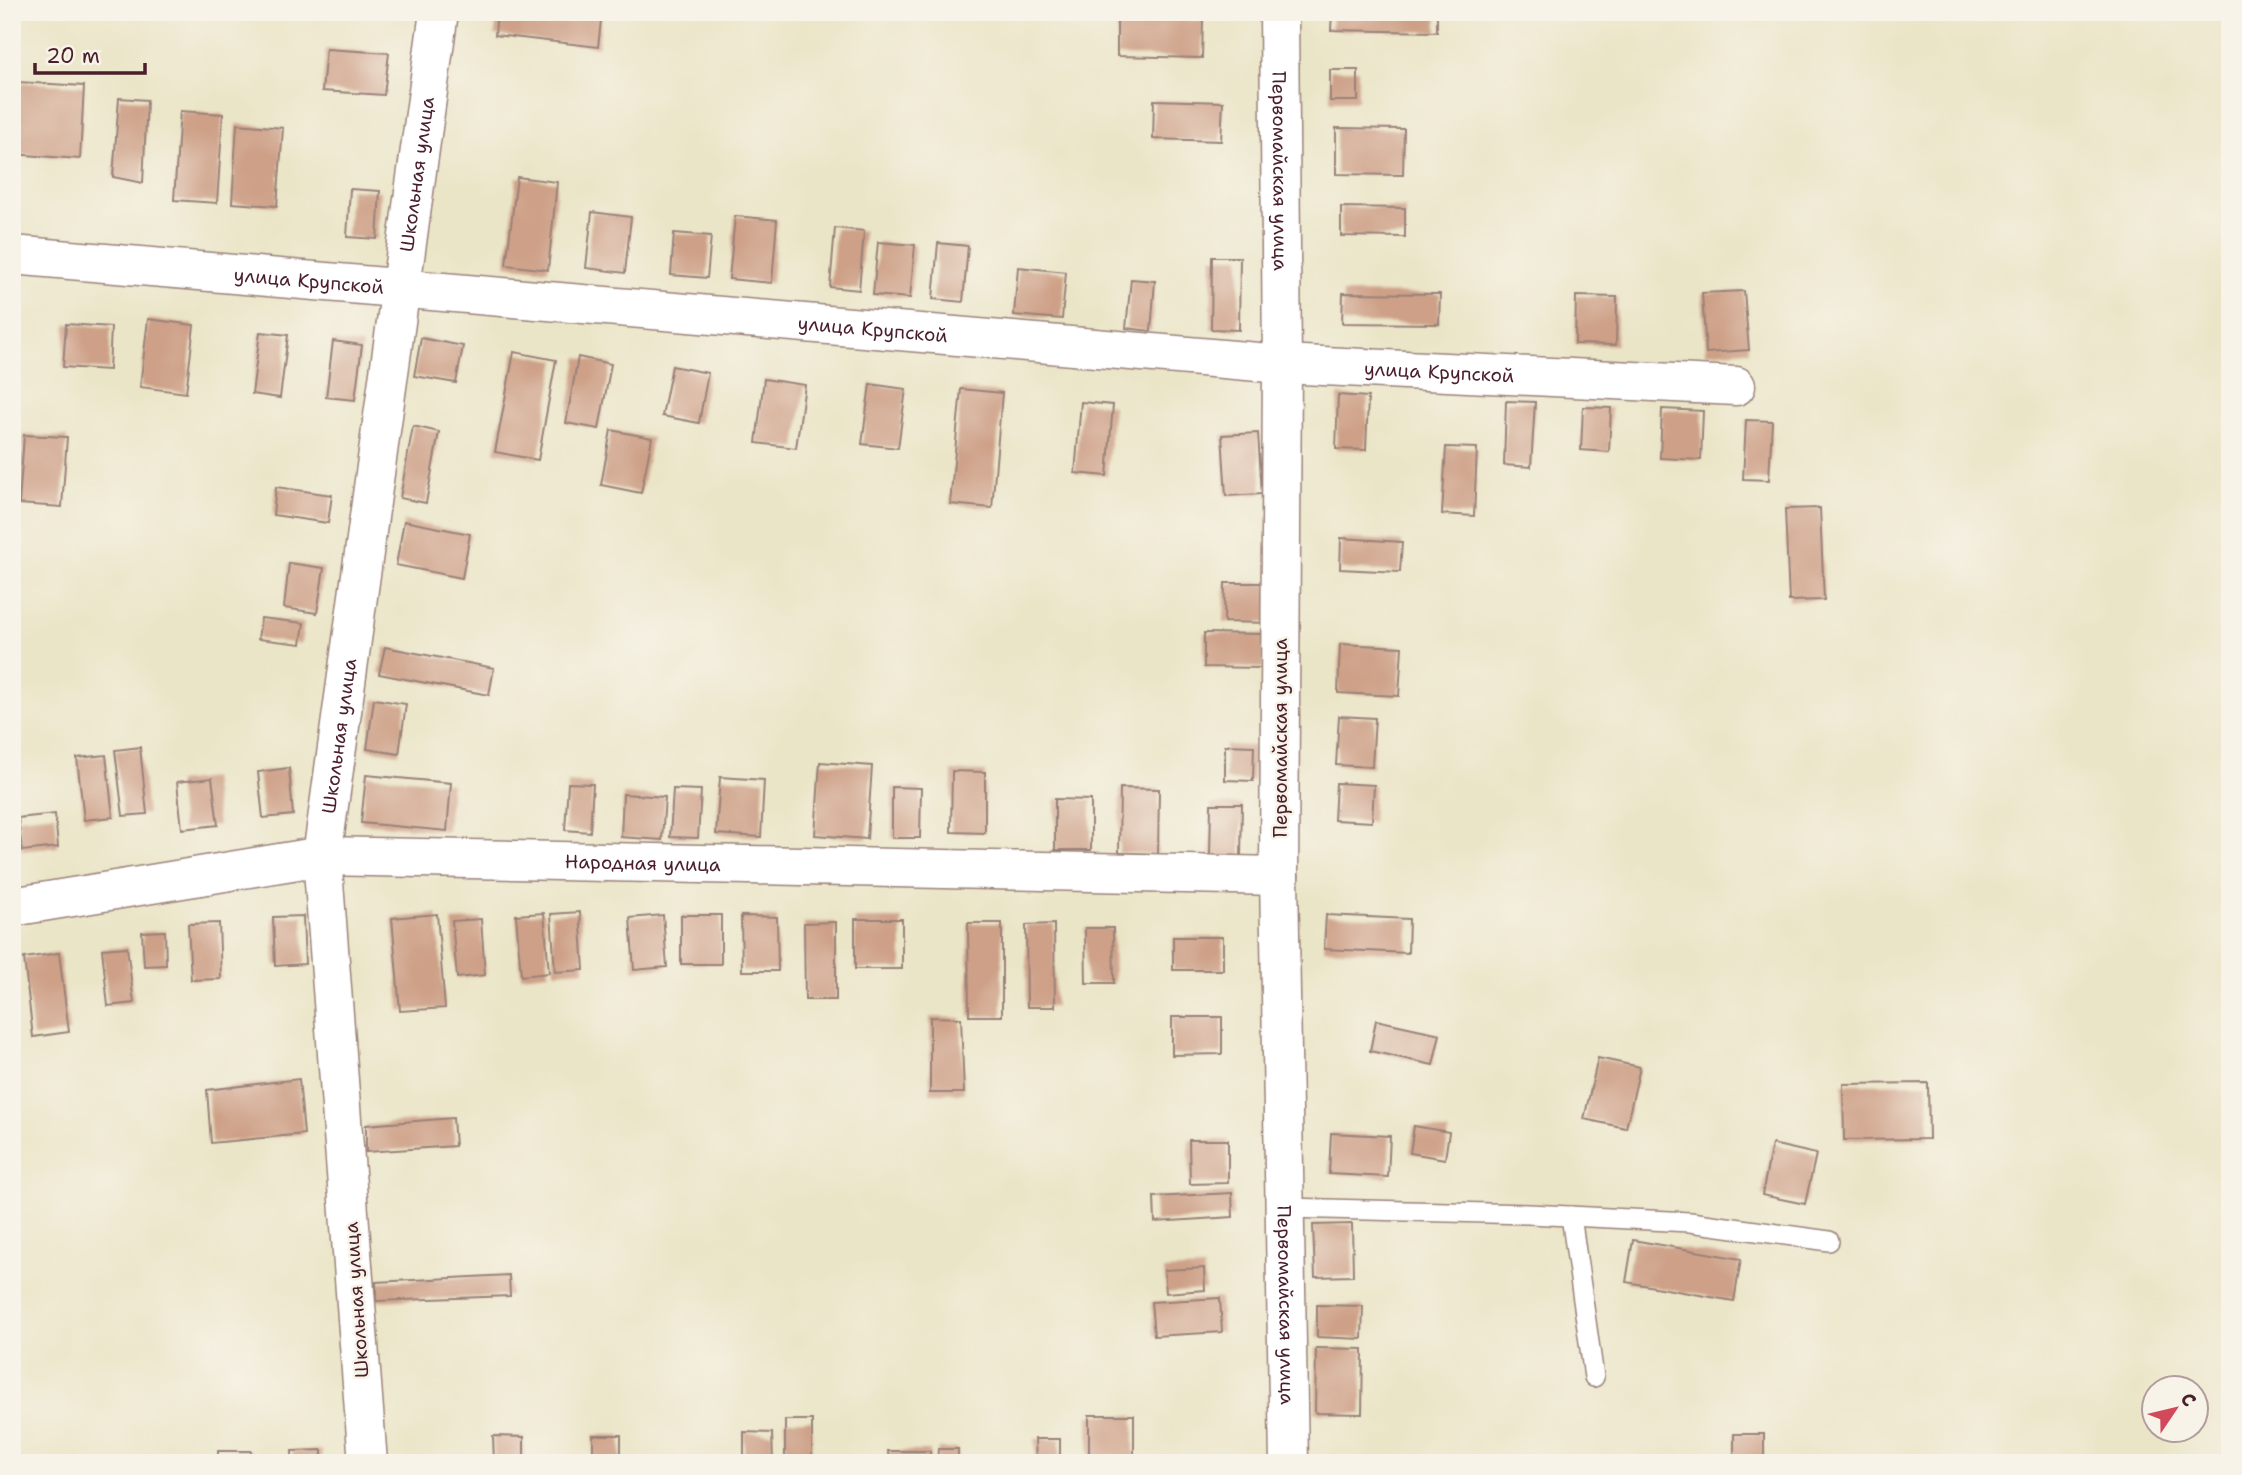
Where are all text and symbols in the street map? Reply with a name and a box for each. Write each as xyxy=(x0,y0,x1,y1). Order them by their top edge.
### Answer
scale bar xyxy=(35,32,145,76)
text: 20 m xyxy=(46,42,100,70)
street label: Первомайская улица xyxy=(1267,71,1293,271)
street label: Школьная улица xyxy=(394,95,440,254)
street label: улица Крупской xyxy=(233,262,385,300)
street label: улица Крупской xyxy=(797,310,949,348)
street label: улица Крупской xyxy=(1363,356,1515,388)
street label: Первомайская улица xyxy=(1268,638,1293,838)
street label: Школьная улица xyxy=(316,657,362,815)
street label: Народная улица xyxy=(564,849,721,877)
street label: Первомайская улица xyxy=(1272,1205,1300,1405)
street label: Школьная улица xyxy=(339,1221,374,1379)
north arrow xyxy=(2140,1374,2210,1444)
text: С xyxy=(2175,1388,2202,1411)

